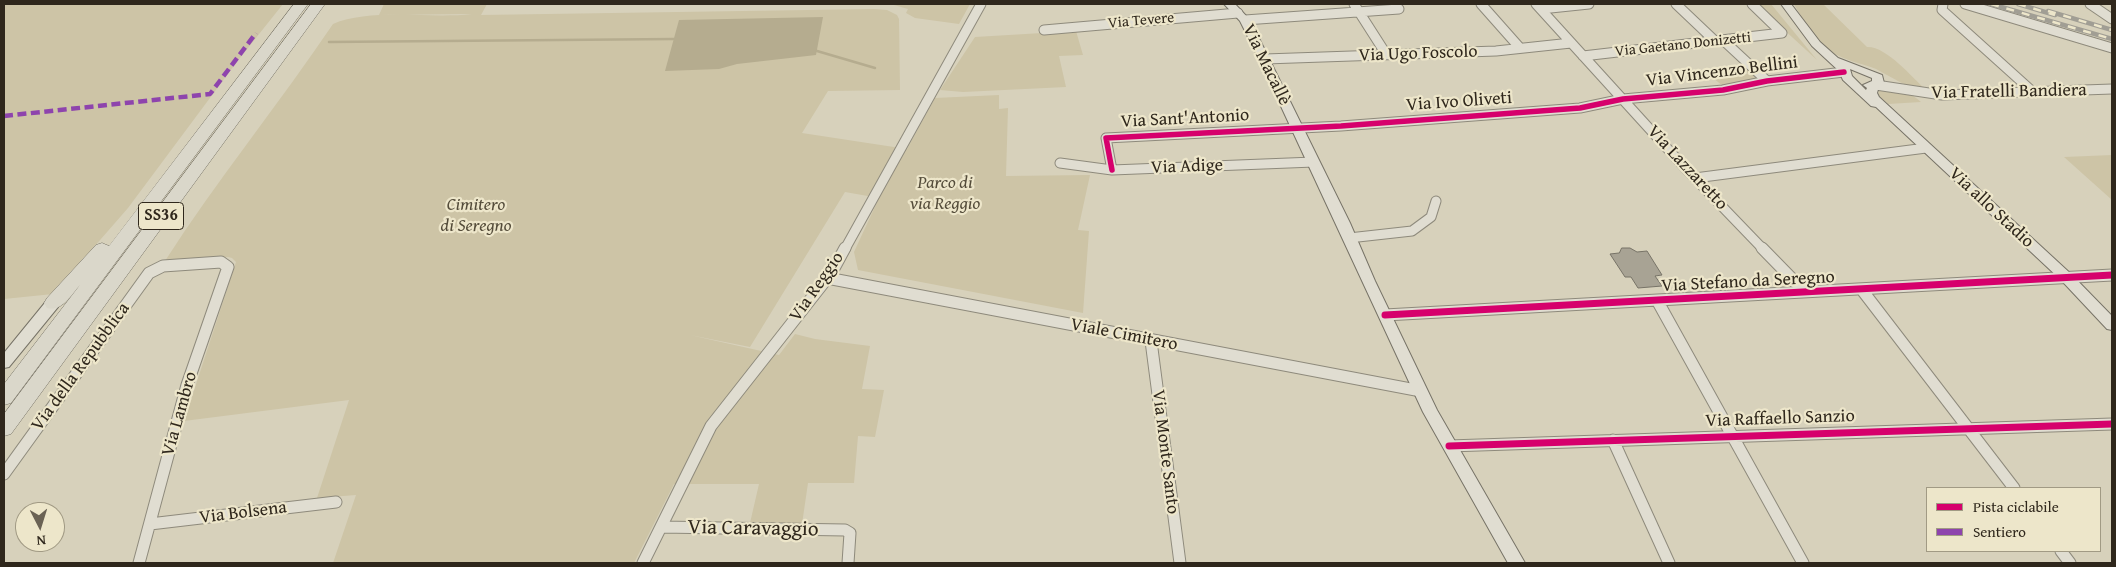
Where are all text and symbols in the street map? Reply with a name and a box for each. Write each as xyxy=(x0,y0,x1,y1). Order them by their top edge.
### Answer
street label: Via Tevere xyxy=(1107,9,1175,33)
street label: Via Macallè xyxy=(1237,21,1295,109)
street label: Via Gaetano Donizetti xyxy=(1614,29,1752,61)
street label: Via Ugo Foscolo xyxy=(1358,41,1478,67)
street label: Via Vincenzo Bellini xyxy=(1645,52,1799,92)
street label: Via Fratelli Bandiera xyxy=(1931,80,2087,104)
street label: Via Ivo Oliveti xyxy=(1405,88,1513,116)
street label: Via Sant'Antonio xyxy=(1120,105,1250,133)
street label: Via Lazzaretto xyxy=(1642,121,1732,215)
street label: Via Adige xyxy=(1151,155,1223,179)
street label: Via allo Stadio xyxy=(1944,163,2038,253)
park label: Parco di via Reggio xyxy=(910,172,980,214)
park label: Cimitero di Seregno xyxy=(441,194,511,236)
road number: SS36 xyxy=(138,202,184,230)
street label: Via Reggio xyxy=(785,248,849,326)
street label: Via Stefano da Seregno xyxy=(1661,267,1835,297)
street label: Via della Repubblica xyxy=(27,299,135,435)
street label: Viale Cimitero xyxy=(1069,314,1179,356)
street label: Via Lambro xyxy=(158,369,202,459)
street label: Via Monte Santo xyxy=(1147,389,1183,515)
street label: Via Raffaello Sanzio xyxy=(1705,406,1855,432)
legend xyxy=(1926,487,2101,552)
text: Pista ciclabile xyxy=(1973,496,2059,517)
street label: Via Bolsena xyxy=(198,497,288,529)
north arrow xyxy=(15,502,65,552)
street label: Via Caravaggio xyxy=(687,515,819,543)
text: Sentiero xyxy=(1973,521,2026,542)
text: N xyxy=(36,531,47,551)

